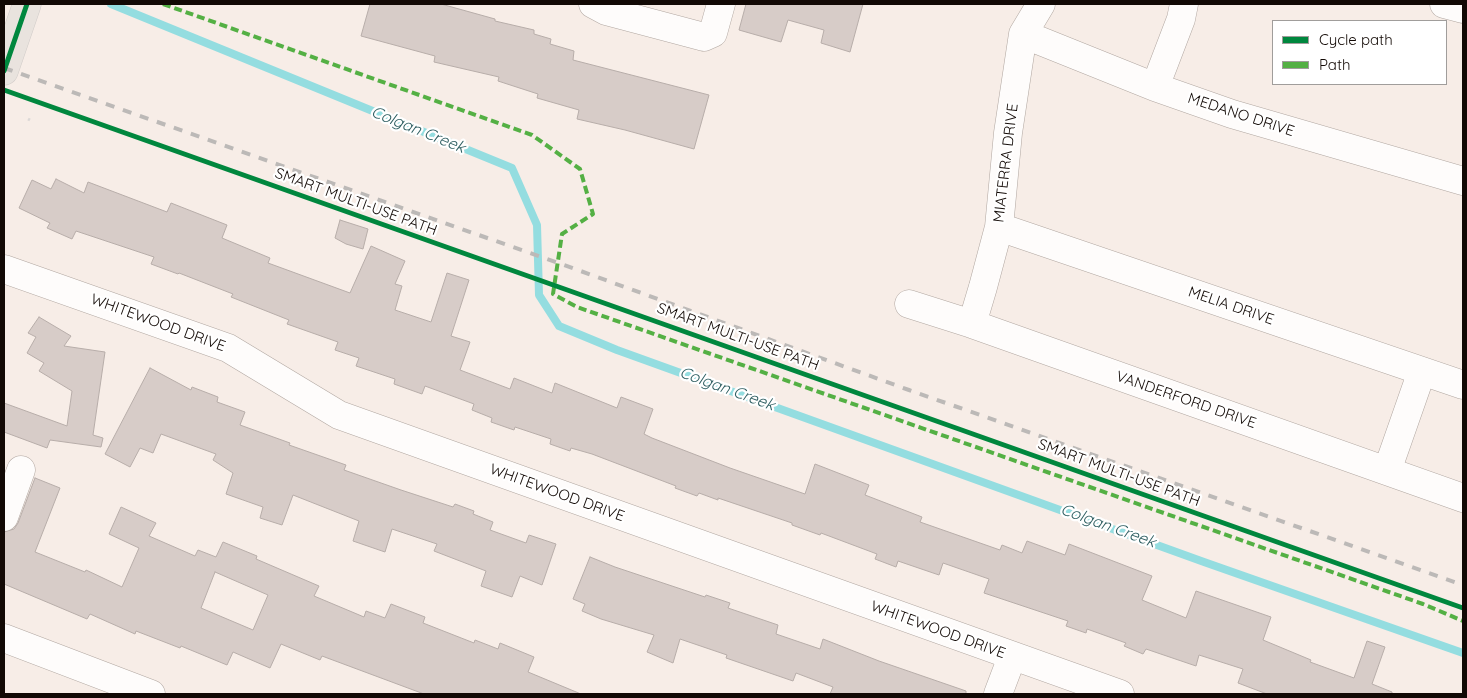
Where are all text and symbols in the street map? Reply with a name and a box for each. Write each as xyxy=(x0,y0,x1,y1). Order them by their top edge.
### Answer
legend xyxy=(1272,20,1447,85)
text: Cycle path xyxy=(1319,30,1393,49)
text: Path xyxy=(1319,55,1351,74)
street label: MEDANO DRIVE xyxy=(1185,89,1297,141)
water label: Colgan Creek xyxy=(368,102,468,158)
street label: MIATERRA DRIVE xyxy=(990,103,1022,223)
street label: SMART MULTI-USE PATH xyxy=(273,164,439,240)
street label: MELIA DRIVE xyxy=(1186,283,1276,329)
street label: WHITEWOOD DRIVE xyxy=(88,290,228,356)
street label: SMART MULTI-USE PATH xyxy=(655,299,821,375)
water label: Colgan Creek xyxy=(677,363,777,415)
street label: VANDERFORD DRIVE xyxy=(1113,368,1259,432)
street label: SMART MULTI-USE PATH xyxy=(1036,435,1202,511)
street label: WHITEWOOD DRIVE xyxy=(487,460,627,526)
water label: Colgan Creek xyxy=(1058,500,1158,552)
street label: WHITEWOOD DRIVE xyxy=(868,597,1008,663)

